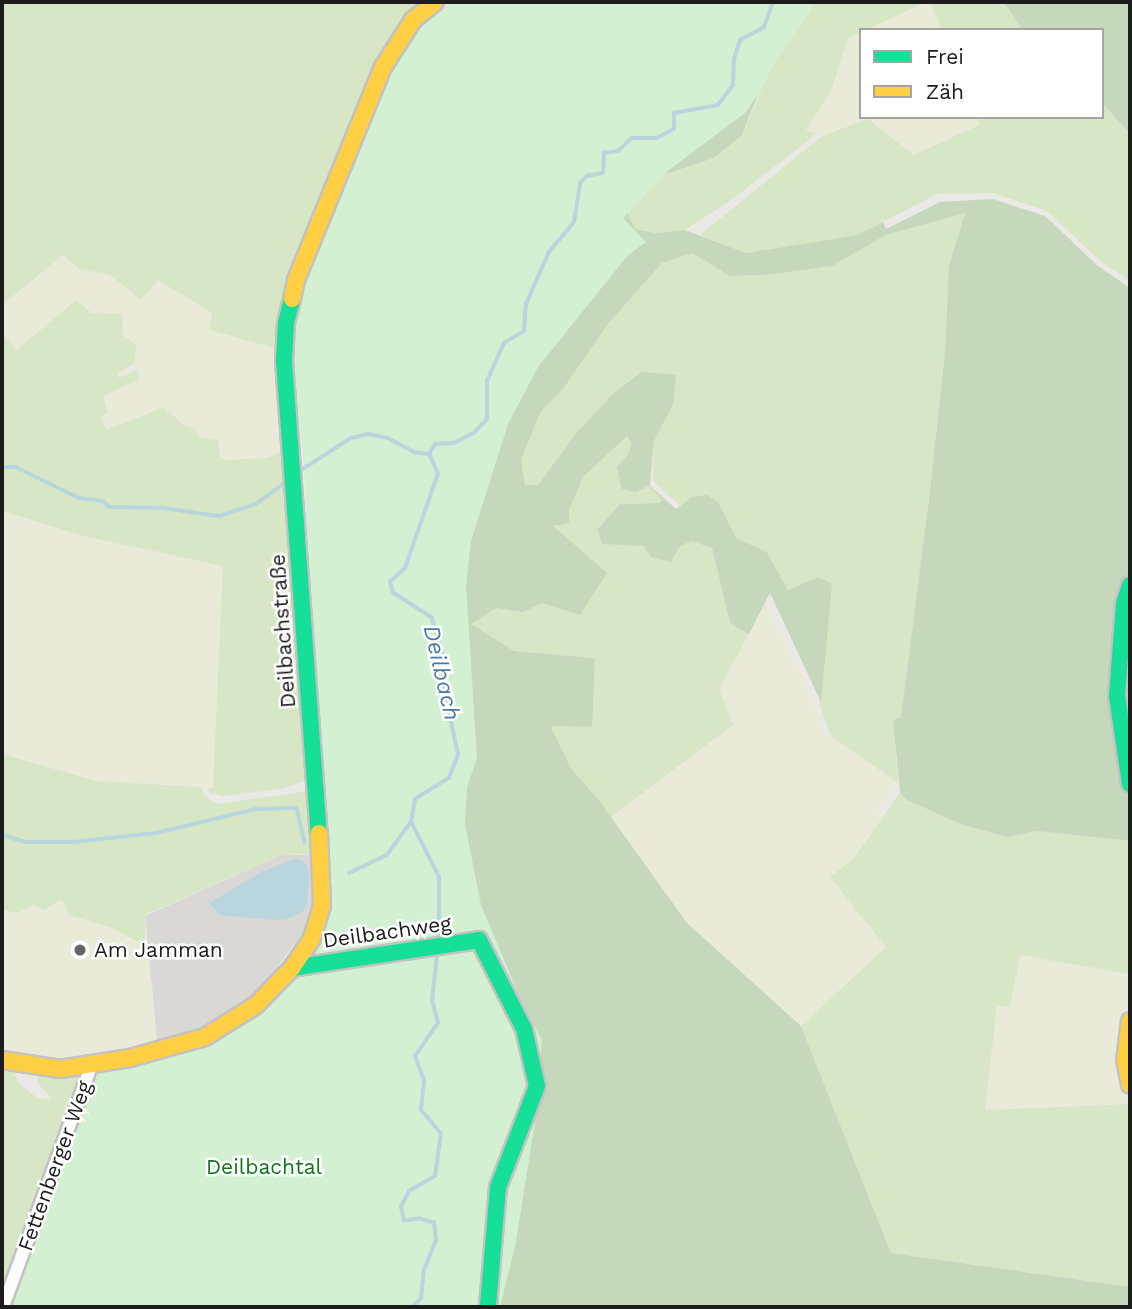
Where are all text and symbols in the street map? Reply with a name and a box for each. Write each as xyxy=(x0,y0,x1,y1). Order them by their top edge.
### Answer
legend xyxy=(859,28,1104,119)
text: Frei xyxy=(926,44,964,69)
text: Zäh xyxy=(926,79,964,104)
street label: Deilbachstraße xyxy=(265,553,301,709)
water label: Deilbach xyxy=(417,623,465,723)
street label: Deilbachweg xyxy=(321,911,453,953)
place label: Am Jamman xyxy=(94,937,223,963)
marker: Am Jamman xyxy=(72,942,88,958)
street label: Fettenberger Weg xyxy=(12,1077,98,1255)
park label: Deilbachtal xyxy=(206,1154,322,1180)

